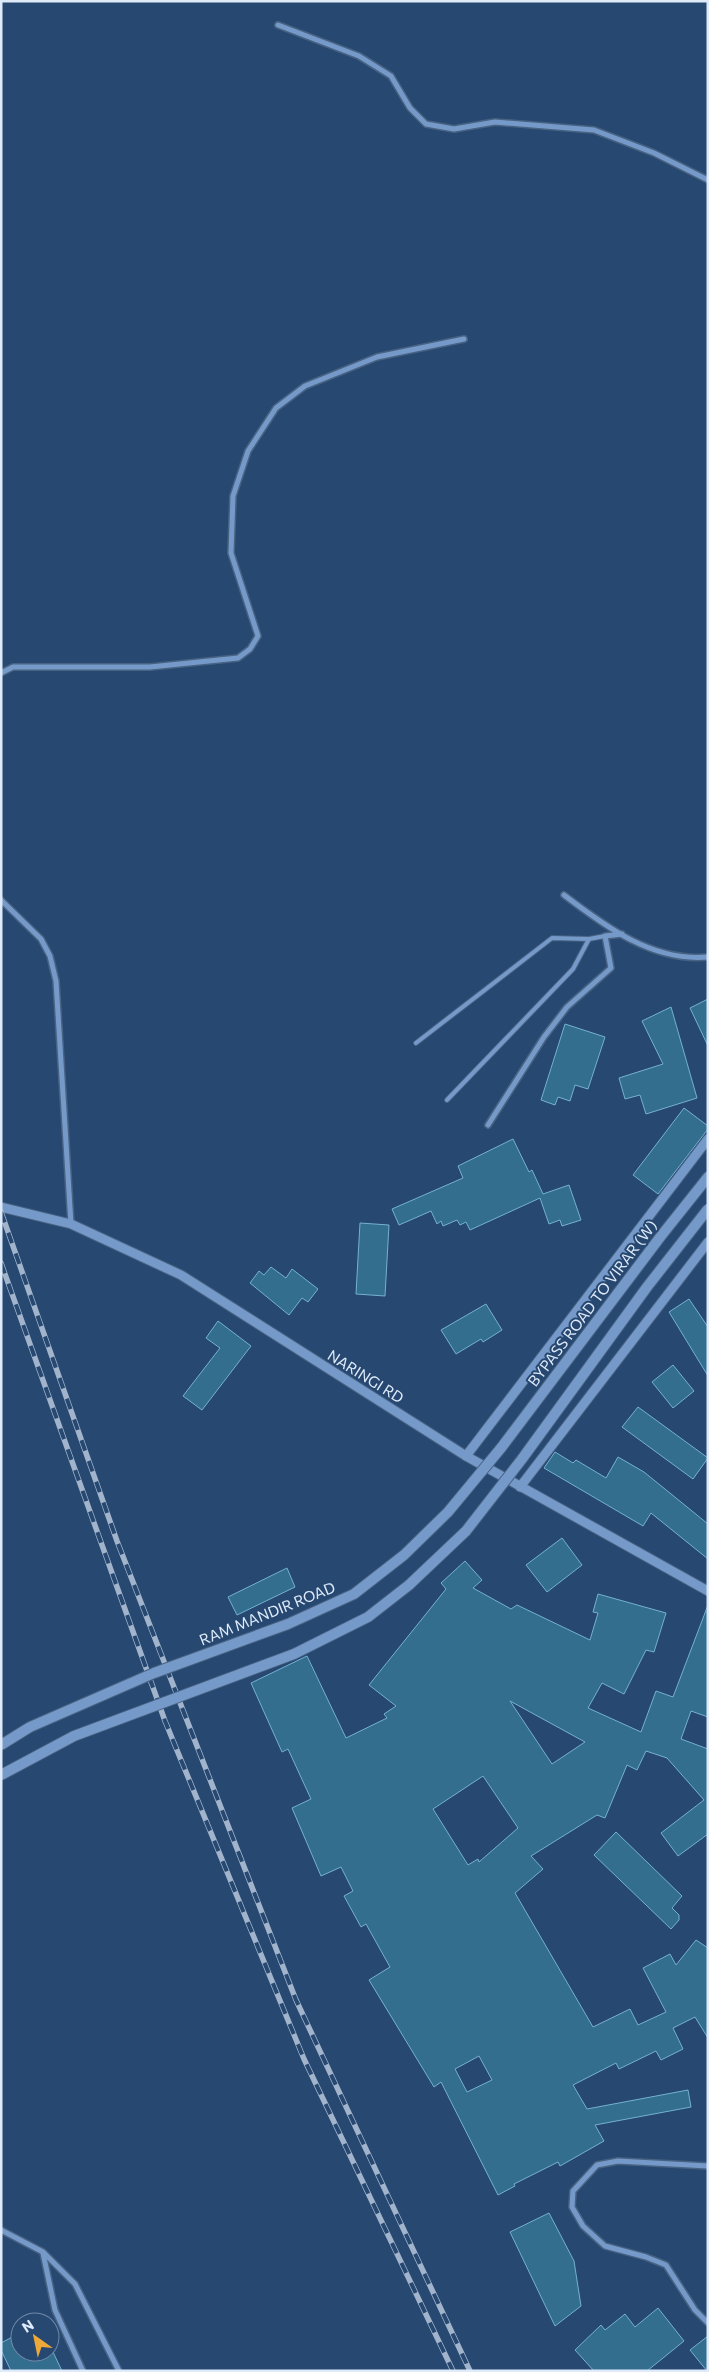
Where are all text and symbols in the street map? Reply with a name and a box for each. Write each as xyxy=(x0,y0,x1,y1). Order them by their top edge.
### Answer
street label: BYPASS ROAD TO VIRAR (W) xyxy=(524,1216,660,1390)
street label: NARINGI RD xyxy=(325,1345,407,1407)
street label: RAM MANDIR ROAD xyxy=(196,1578,338,1648)
north arrow xyxy=(10,2312,60,2362)
text: N xyxy=(19,2316,37,2336)

